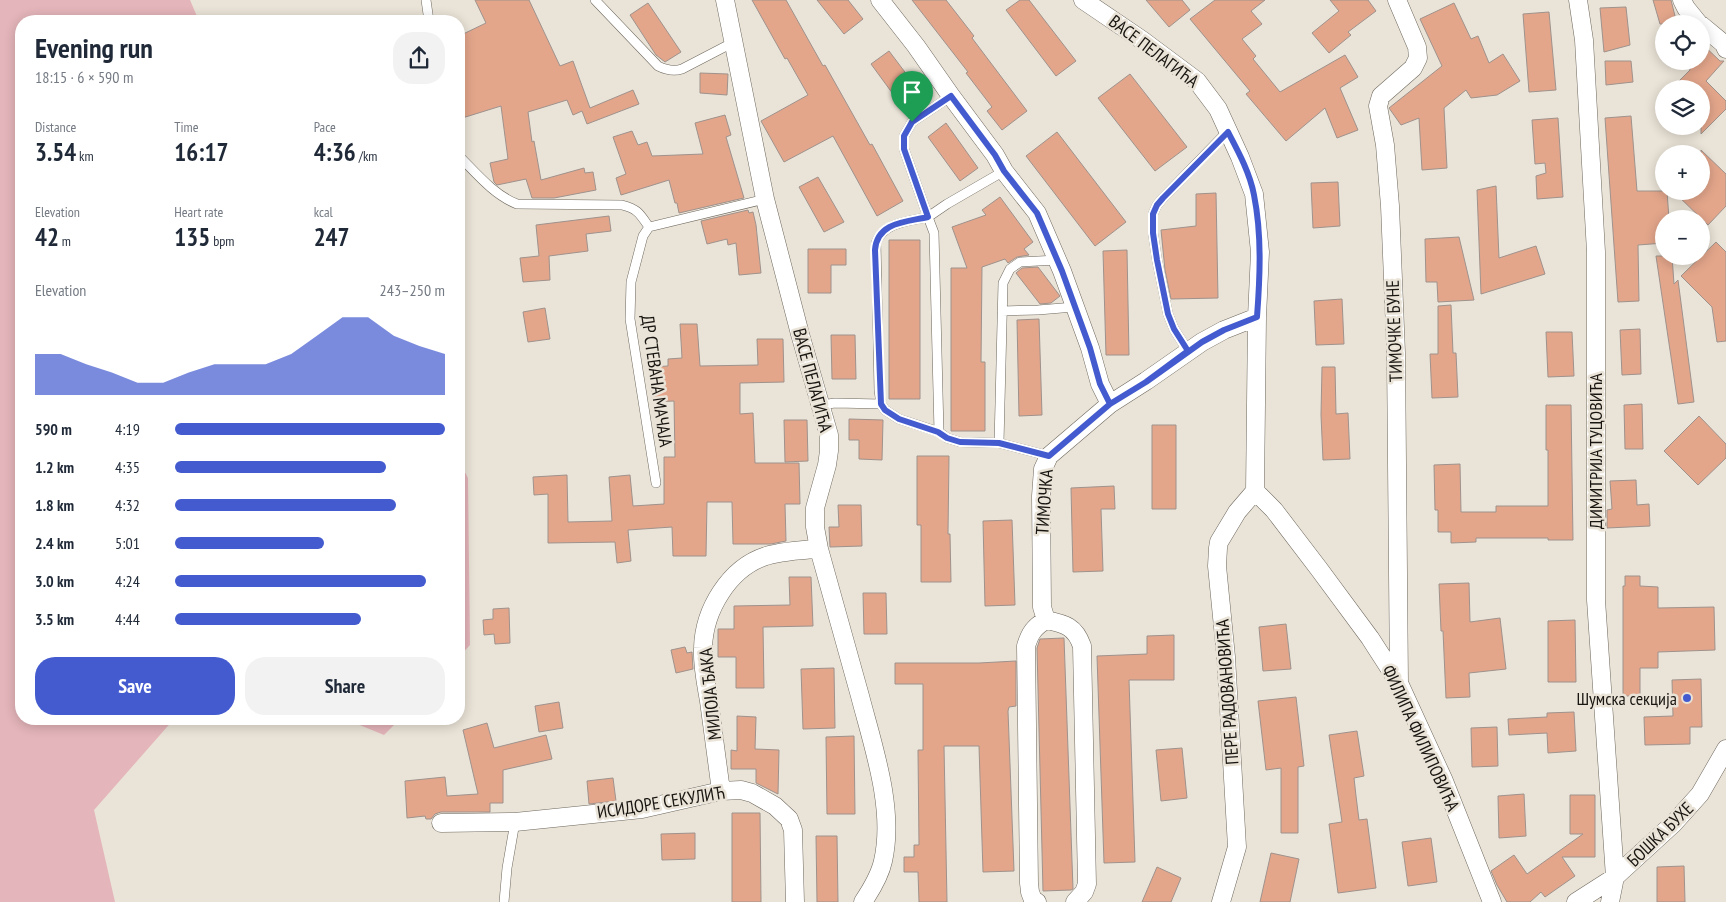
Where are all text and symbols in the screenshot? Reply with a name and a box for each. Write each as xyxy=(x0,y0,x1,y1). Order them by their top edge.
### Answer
street label: ВАСЕ ПЕЛАГИЋА xyxy=(1104,10,1204,93)
map controls xyxy=(1655,15,1710,265)
button: locate xyxy=(1655,15,1710,70)
text: Evening run xyxy=(35,29,153,66)
button: share xyxy=(393,32,445,84)
text: 18:15 · 6 × 590 m xyxy=(35,67,133,87)
pin xyxy=(891,71,933,122)
icon: arrive xyxy=(898,78,926,106)
button: layers xyxy=(1655,80,1710,135)
text: Distance xyxy=(35,118,76,136)
text: Time xyxy=(174,118,199,136)
text: Pace xyxy=(314,118,336,136)
text: 3.54 xyxy=(35,136,76,168)
text: 16:17 xyxy=(174,136,228,168)
text: 4:36 xyxy=(314,136,356,168)
button: + xyxy=(1655,145,1710,200)
text: km xyxy=(76,147,94,165)
text: /km xyxy=(356,147,377,165)
text: Elevation xyxy=(35,203,80,221)
text: Heart rate xyxy=(174,203,223,221)
text: kcal xyxy=(314,203,333,221)
button: − xyxy=(1655,210,1710,265)
text: 42 xyxy=(35,221,59,253)
text: 135 xyxy=(174,221,210,253)
text: 247 xyxy=(314,221,350,253)
text: m xyxy=(59,232,71,250)
text: bpm xyxy=(210,232,234,250)
text: Elevation xyxy=(35,280,86,300)
text: 243–250 m xyxy=(380,280,445,300)
street label: ТИМОЧКЕ БУНЕ xyxy=(1381,280,1407,382)
street label: ДР СТЕВАНА МАЧАЈА xyxy=(636,314,678,449)
street label: ВАСЕ ПЕЛАГИЋА xyxy=(788,325,838,435)
street label: ДИМИТРИЈА ТУЦОВИЋА xyxy=(1584,373,1607,529)
text: 590 m xyxy=(35,419,72,439)
text: 4:19 xyxy=(115,419,140,439)
text: 1.2 km xyxy=(35,457,74,477)
text: 4:35 xyxy=(115,457,140,477)
street label: ТИМОЧКА xyxy=(1030,468,1058,535)
text: 1.8 km xyxy=(35,495,74,515)
text: 4:32 xyxy=(115,495,140,515)
text: 2.4 km xyxy=(35,533,74,553)
text: 5:01 xyxy=(115,533,140,553)
text: 3.0 km xyxy=(35,571,74,591)
text: 4:24 xyxy=(115,571,140,591)
text: 3.5 km xyxy=(35,609,74,629)
text: 4:44 xyxy=(115,609,140,629)
street label: ПЕРЕ РАДОВАНОВИЋА xyxy=(1210,618,1244,766)
street label: МИЛОЈА ЂАКА xyxy=(694,646,726,741)
button: Save xyxy=(35,657,235,715)
button: Share xyxy=(245,657,445,715)
street label: ФИЛИПА ФИЛИПОВИЋА xyxy=(1377,661,1465,815)
place label: Шумска секција xyxy=(1576,687,1677,710)
marker: Шумска секција xyxy=(1681,692,1693,704)
street label: ИСИДОРЕ СЕКУЛИЋ xyxy=(595,781,727,823)
street label: БОШКА БУХЕ xyxy=(1622,797,1698,871)

